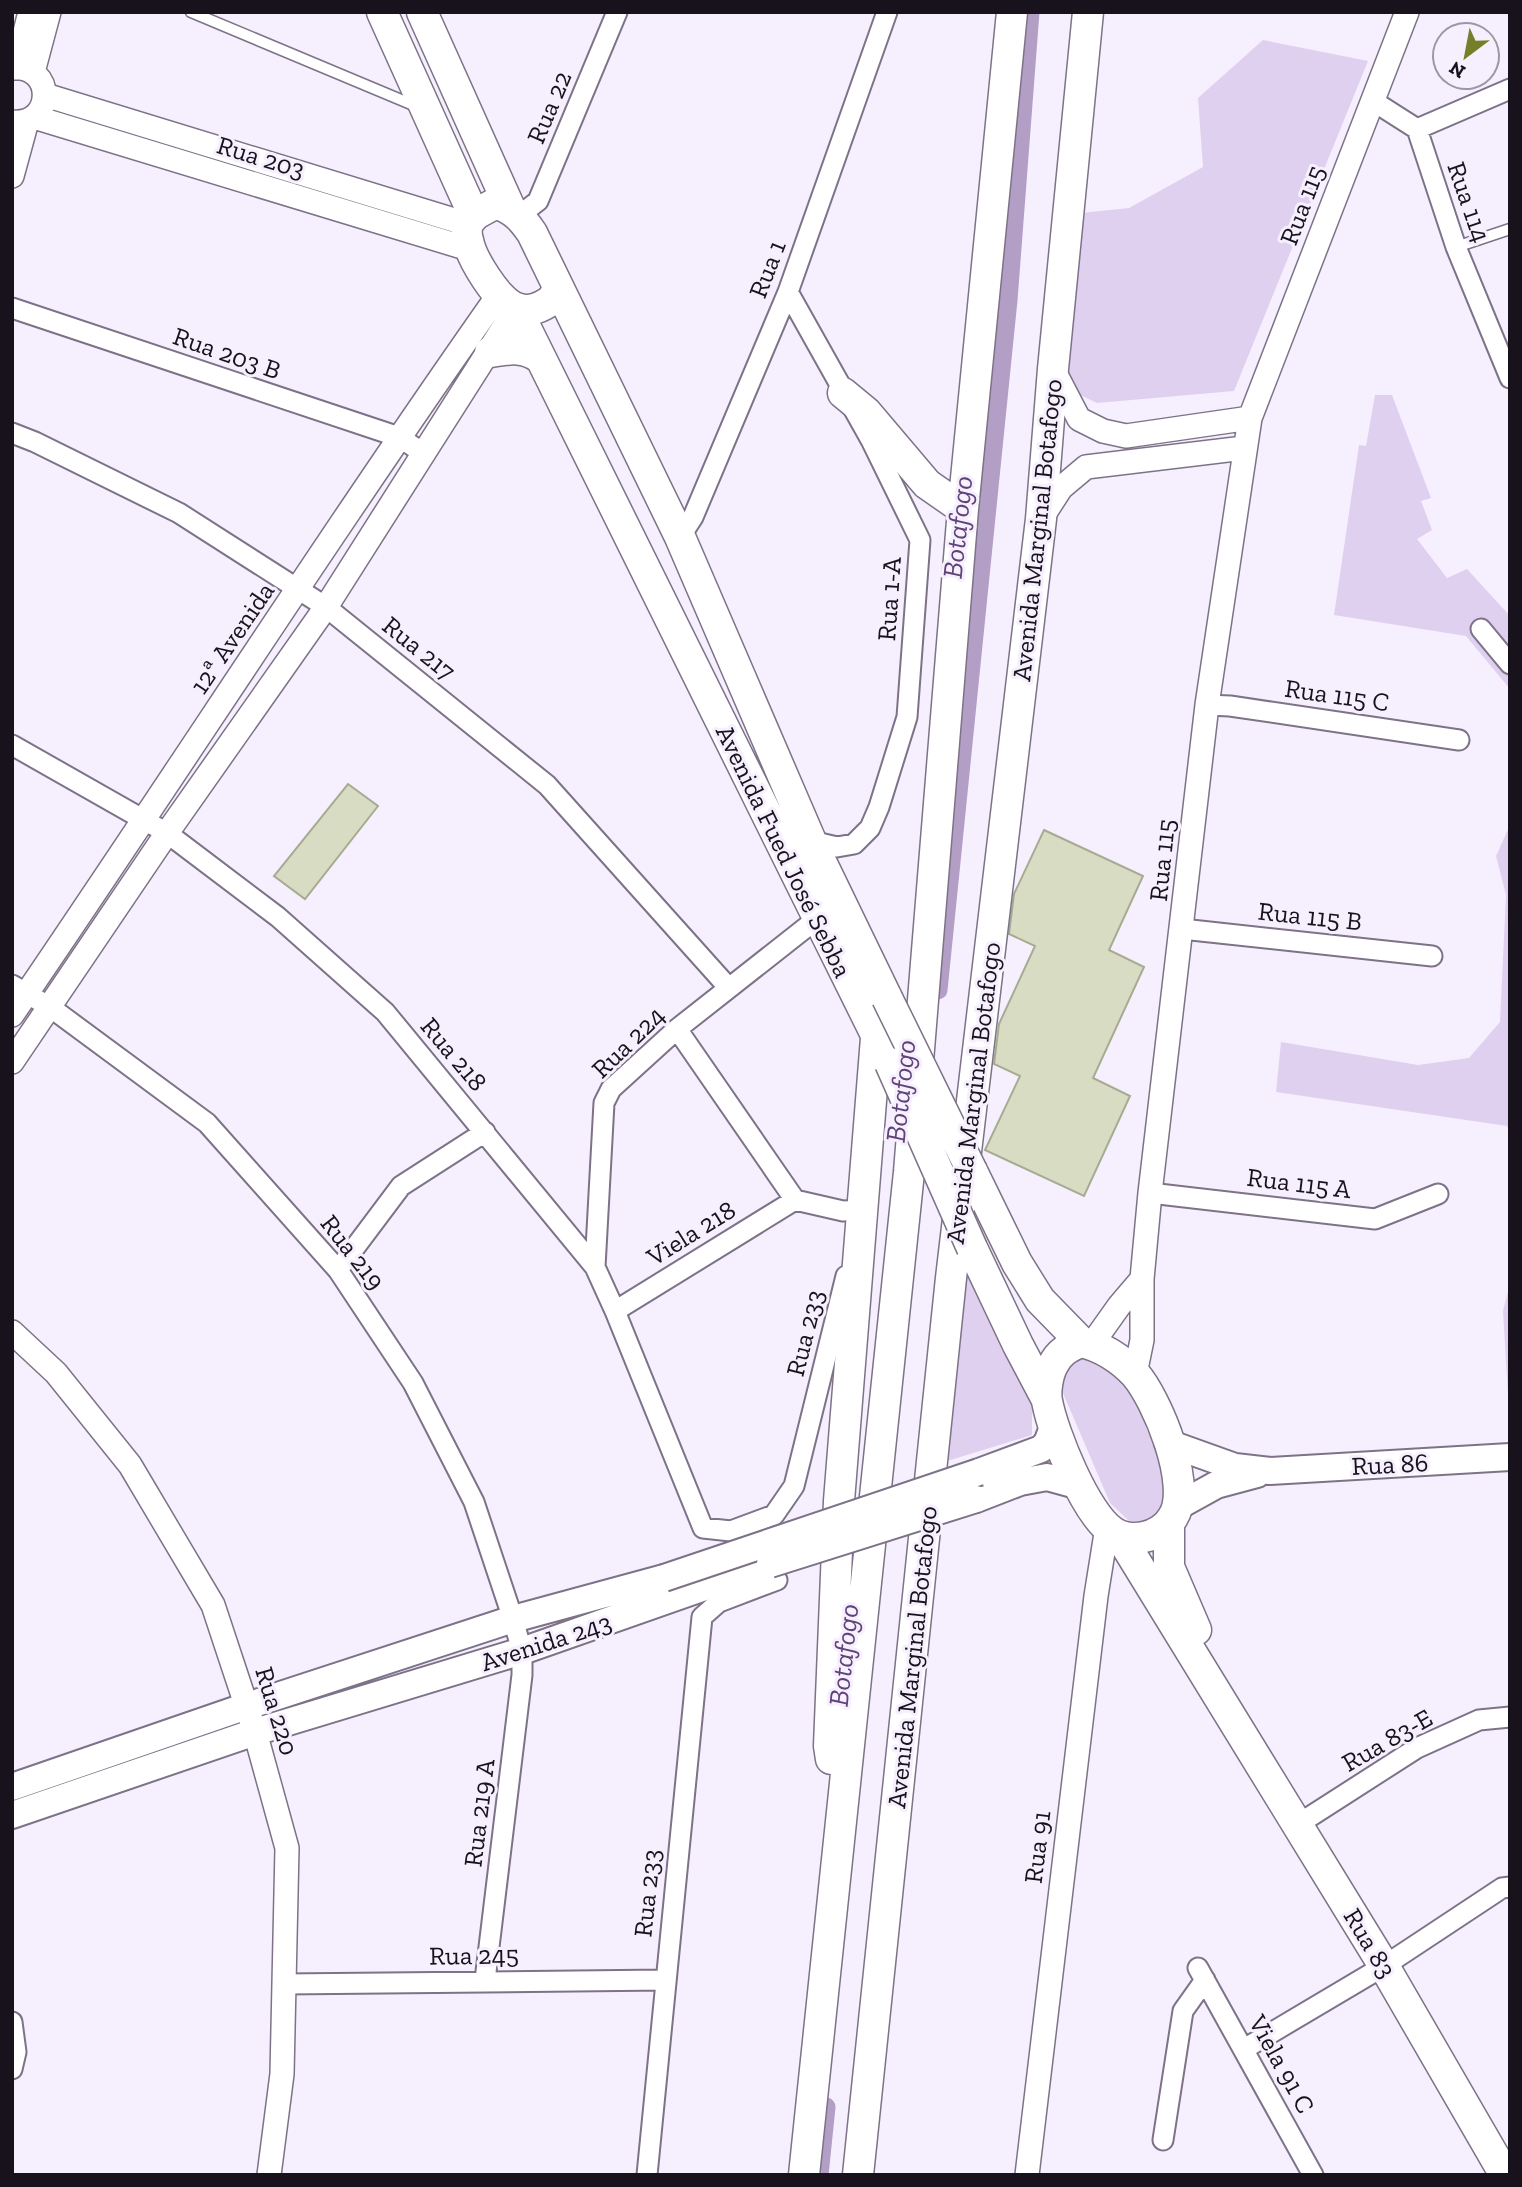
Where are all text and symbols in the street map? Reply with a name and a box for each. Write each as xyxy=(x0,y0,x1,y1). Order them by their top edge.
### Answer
north arrow xyxy=(1431,21,1501,91)
text: N xyxy=(1445,56,1469,84)
street label: Rua 22 xyxy=(519,66,579,148)
street label: Rua 203 xyxy=(213,129,309,185)
street label: Rua 114 xyxy=(1440,157,1498,247)
street label: Rua 115 xyxy=(1272,161,1332,249)
street label: Rua 1 xyxy=(741,236,793,302)
street label: Rua 203 B xyxy=(169,320,285,386)
street label: Avenida Marginal Botafogo xyxy=(1005,377,1069,683)
water label: Botafogo xyxy=(936,474,979,580)
street label: Rua 1-A xyxy=(870,555,908,642)
street label: 12ª Avenida xyxy=(183,576,281,700)
street label: Rua 217 xyxy=(376,609,462,687)
street label: Rua 115 C xyxy=(1283,672,1391,718)
street label: Avenida Fued José Sebba xyxy=(709,719,859,983)
street label: Rua 115 xyxy=(1142,817,1182,903)
street label: Rua 115 B xyxy=(1257,895,1363,937)
street label: Avenida Marginal Botafogo xyxy=(939,940,1007,1246)
street label: Rua 224 xyxy=(585,999,671,1085)
street label: Rua 218 xyxy=(414,1011,494,1097)
water label: Botafogo xyxy=(879,1038,922,1144)
street label: Rua 115 A xyxy=(1245,1161,1354,1205)
street label: Viela 218 xyxy=(640,1193,741,1273)
street label: Rua 219 xyxy=(314,1208,392,1296)
street label: Rua 233 xyxy=(779,1286,831,1380)
street label: Rua 86 xyxy=(1351,1446,1429,1482)
street label: Avenida Marginal Botafogo xyxy=(880,1504,944,1810)
water label: Botafogo xyxy=(822,1602,865,1708)
street label: Avenida 243 xyxy=(477,1606,615,1678)
street label: Rua 220 xyxy=(248,1663,306,1759)
street label: Rua 83-E xyxy=(1336,1701,1438,1779)
street label: Rua 219 A xyxy=(457,1756,502,1869)
street label: Rua 91 xyxy=(1017,1809,1057,1885)
street label: Rua 233 xyxy=(626,1848,668,1938)
street label: Rua 83 xyxy=(1337,1902,1403,1984)
street label: Rua 245 xyxy=(429,1938,519,1972)
street label: Viela 91 C xyxy=(1241,2008,1322,2119)

